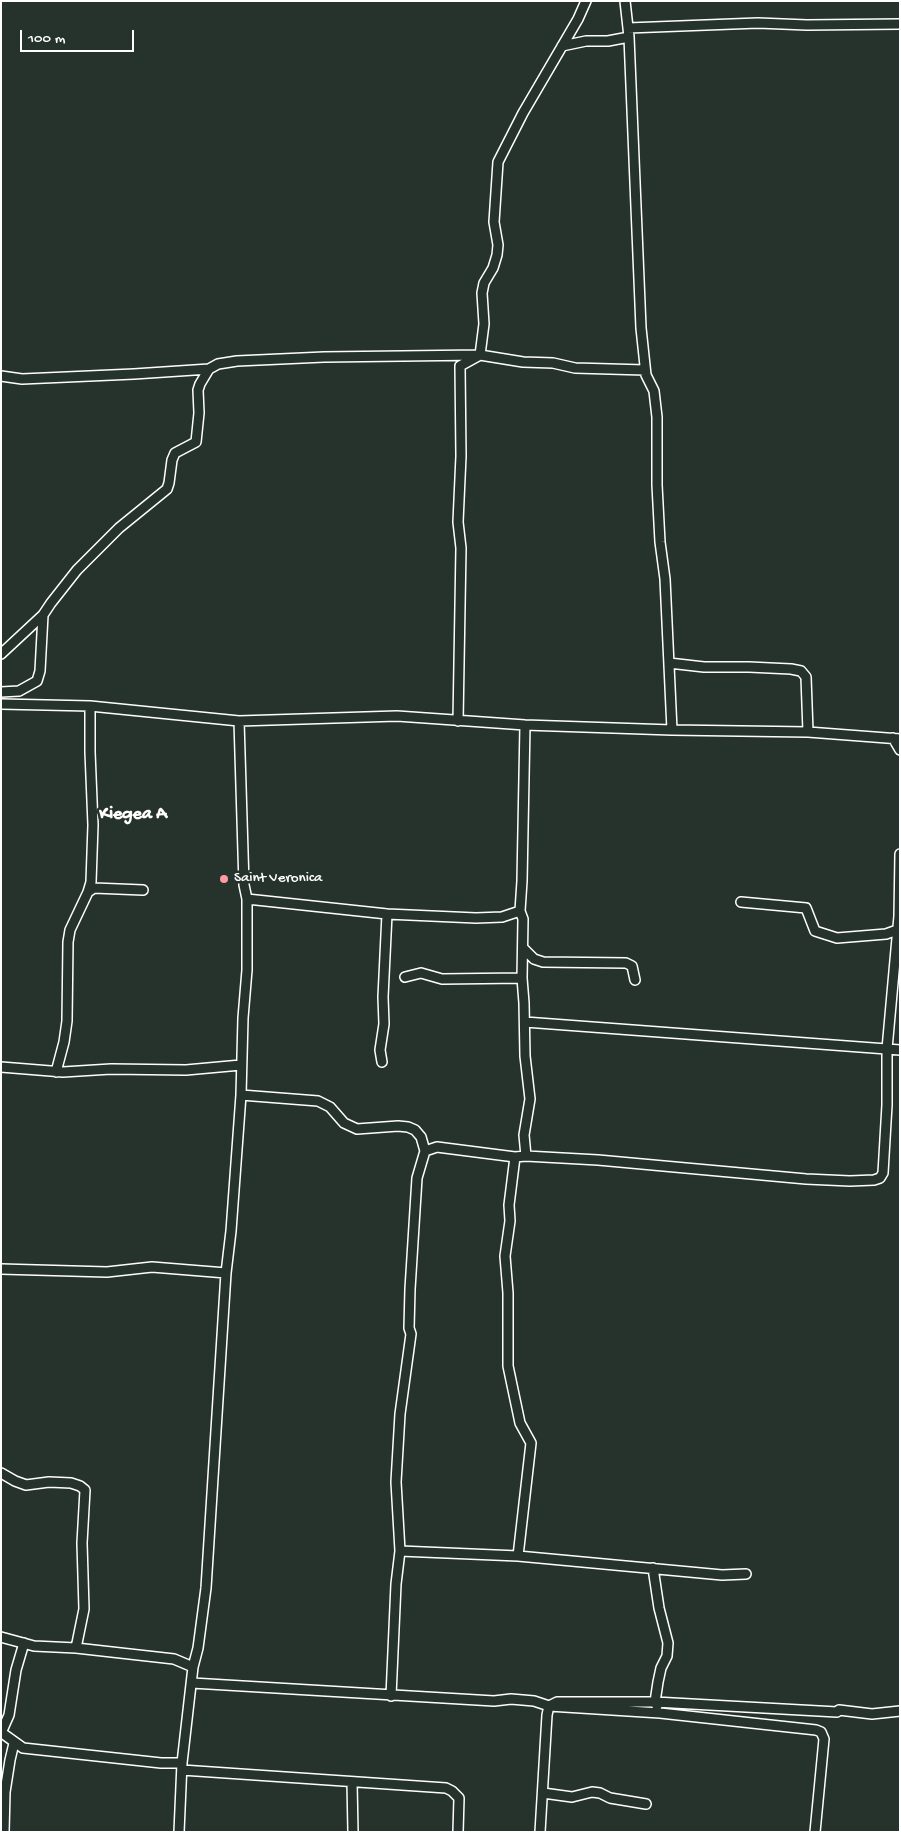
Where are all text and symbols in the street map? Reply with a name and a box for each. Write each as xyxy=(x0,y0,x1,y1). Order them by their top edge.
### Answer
scale bar xyxy=(22,20,136,52)
text: 100 m xyxy=(28,30,65,48)
district label: Kiegea A xyxy=(99,804,167,826)
place label: Saint Veronica xyxy=(234,870,322,888)
marker: Saint Veronica xyxy=(218,873,230,885)

